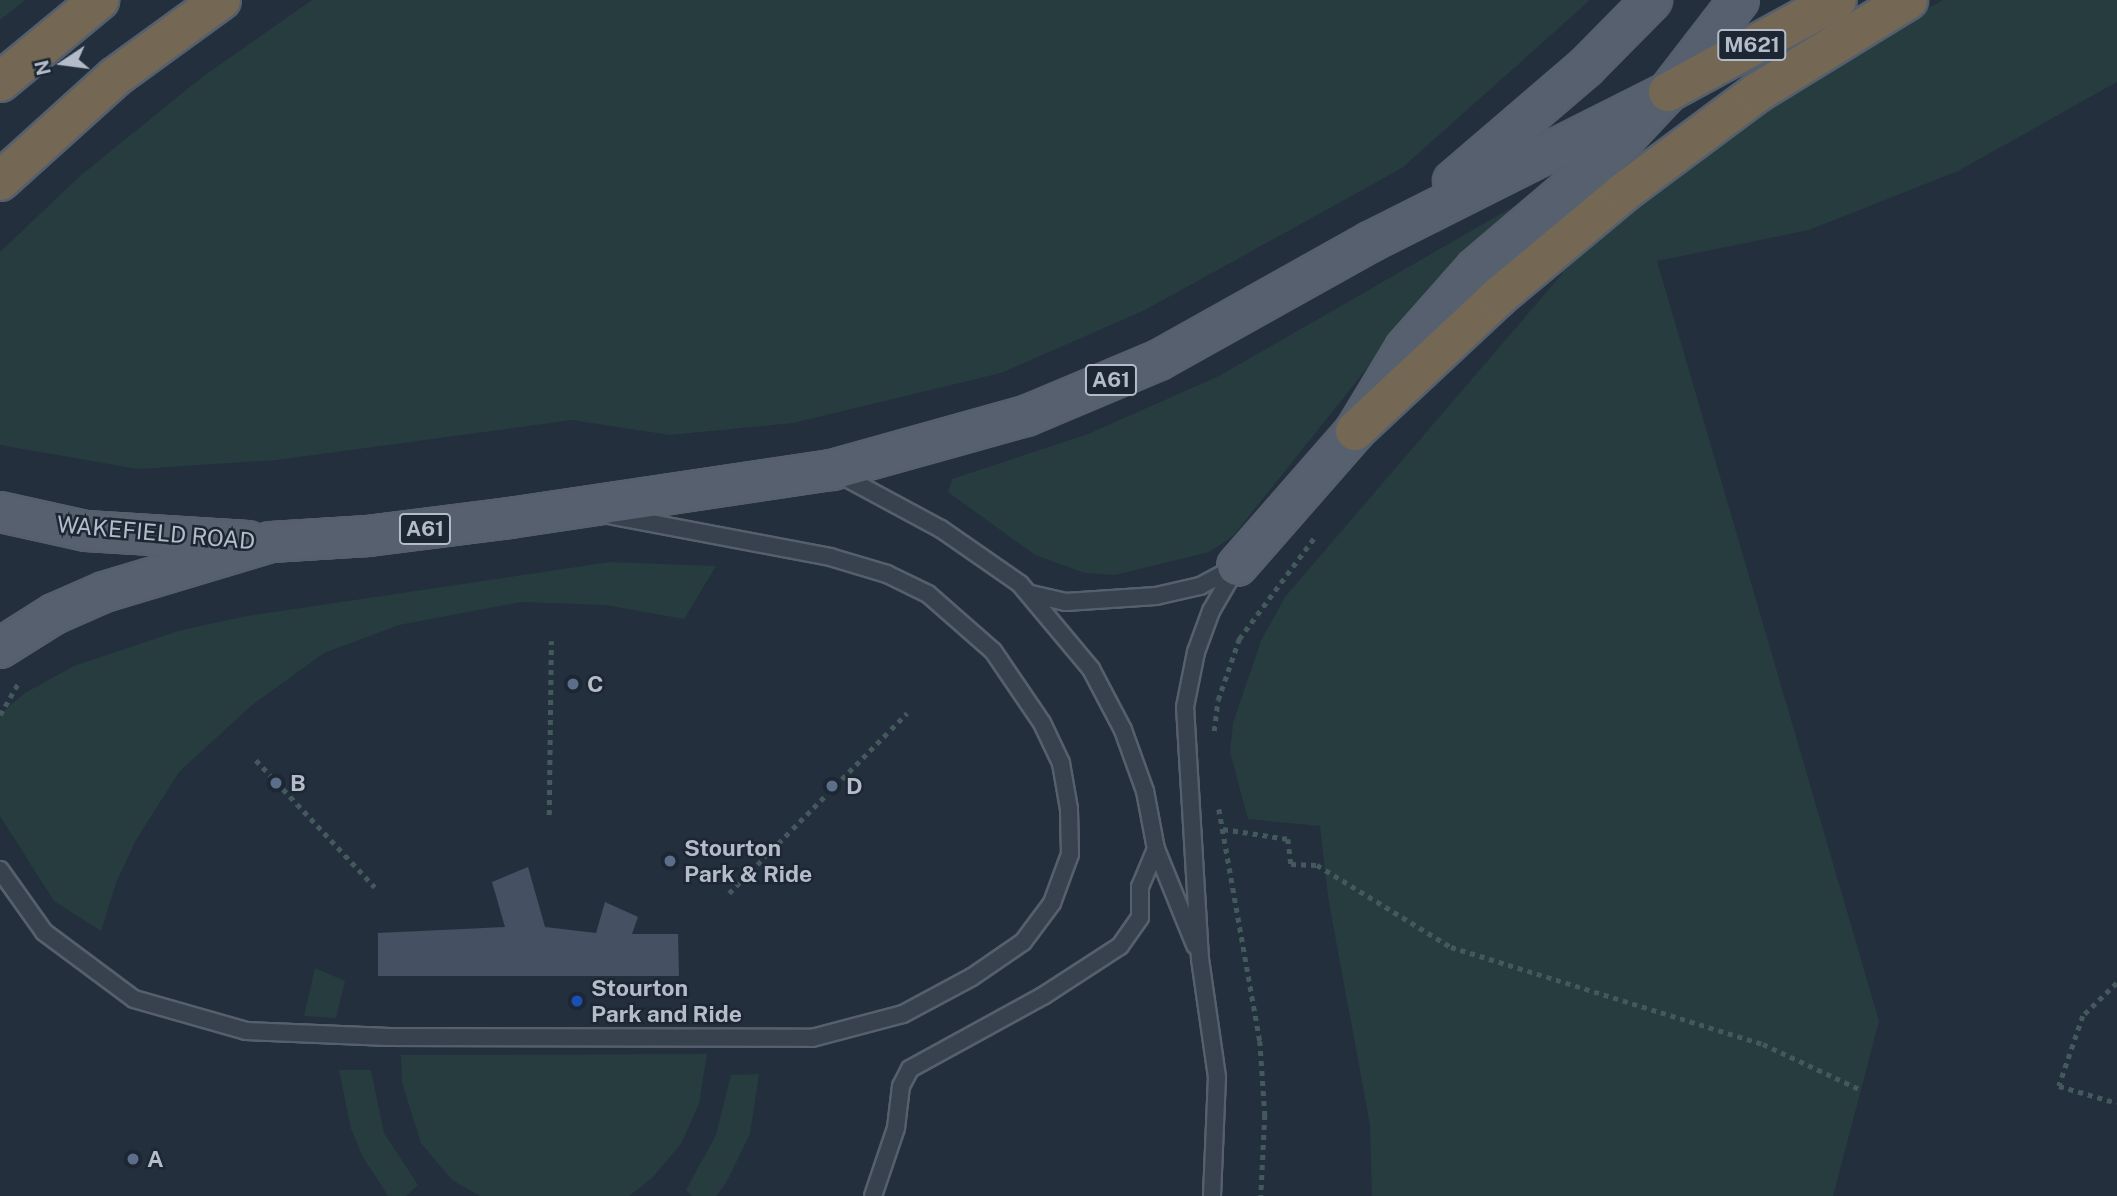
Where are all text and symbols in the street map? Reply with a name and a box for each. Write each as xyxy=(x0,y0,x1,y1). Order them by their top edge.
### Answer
north arrow xyxy=(28,28,98,98)
road number: M621 xyxy=(1717,28,1787,62)
text: N xyxy=(30,58,55,77)
road number: A61 xyxy=(1085,362,1137,398)
street label: WAKEFIELD ROAD xyxy=(56,511,256,555)
road number: A61 xyxy=(399,512,451,546)
place label: C xyxy=(587,670,604,698)
marker: C xyxy=(565,676,581,692)
place label: B xyxy=(290,769,306,797)
place label: D xyxy=(846,772,863,800)
marker: B xyxy=(268,775,284,791)
marker: D xyxy=(824,778,840,794)
place label: Stourton Park & Ride xyxy=(684,834,812,888)
marker: Stourton Park & Ride xyxy=(662,853,678,869)
place label: Stourton Park and Ride xyxy=(591,974,742,1028)
marker: Stourton Park and Ride xyxy=(569,993,585,1009)
place label: A xyxy=(147,1145,164,1173)
marker: A xyxy=(125,1151,141,1167)

